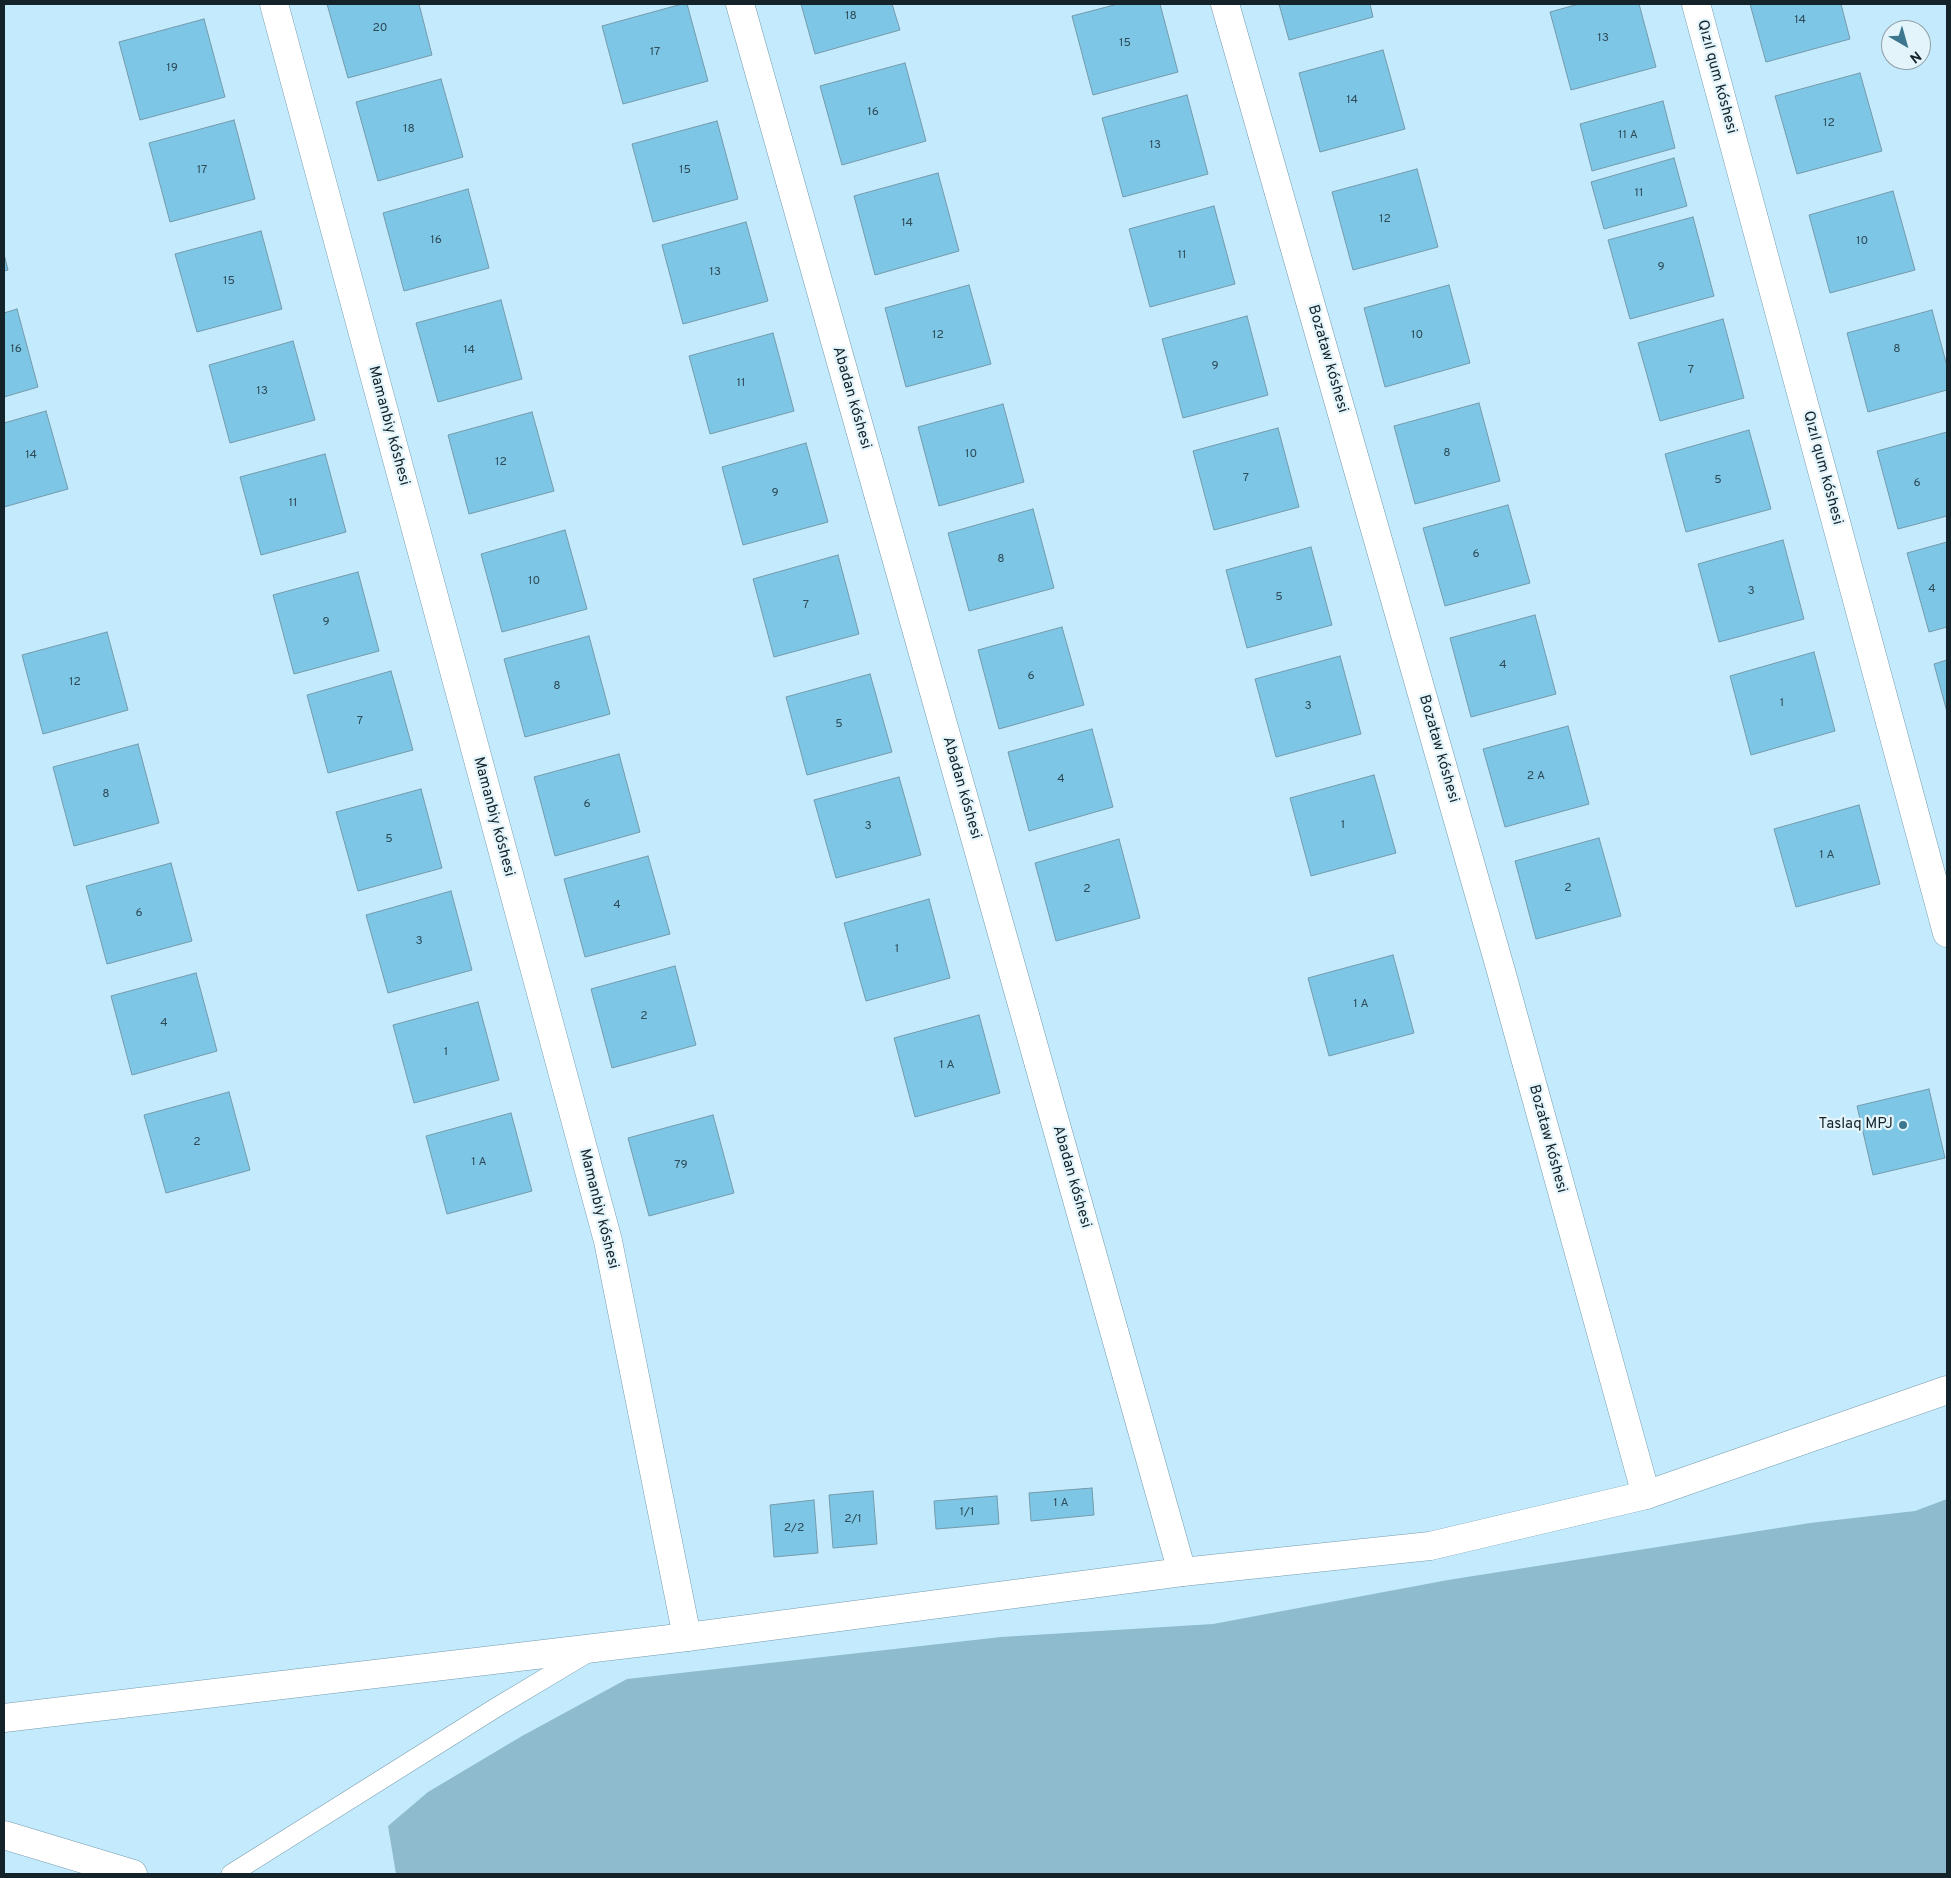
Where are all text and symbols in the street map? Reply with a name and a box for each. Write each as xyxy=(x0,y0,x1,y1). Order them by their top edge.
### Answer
house number: 18 xyxy=(845,10,857,24)
house number: 14 xyxy=(1794,14,1806,28)
street label: Qızıl qum kóshesi xyxy=(1692,18,1740,136)
north arrow xyxy=(1881,20,1931,70)
house number: 20 xyxy=(372,22,388,36)
house number: 13 xyxy=(1597,32,1609,46)
house number: 15 xyxy=(1119,37,1131,51)
house number: 17 xyxy=(650,46,660,60)
text: N xyxy=(1906,47,1924,66)
house number: 19 xyxy=(166,62,178,76)
house number: 14 xyxy=(1346,94,1358,108)
house number: 16 xyxy=(867,106,879,120)
house number: 12 xyxy=(1823,117,1835,131)
house number: 18 xyxy=(403,123,415,137)
house number: 11 А xyxy=(1618,129,1638,143)
house number: 13 xyxy=(1149,139,1161,153)
house number: 17 xyxy=(197,164,207,178)
house number: 15 xyxy=(679,164,691,178)
house number: 11 xyxy=(1635,187,1643,201)
house number: 12 xyxy=(1379,213,1391,227)
house number: 14 xyxy=(901,217,913,231)
house number: 16 xyxy=(430,234,442,248)
house number: 10 xyxy=(1856,235,1868,249)
house number: 11 xyxy=(1178,249,1186,263)
house number: 9 xyxy=(1657,261,1665,275)
house number: 13 xyxy=(709,266,721,280)
house number: 15 xyxy=(223,275,235,289)
street label: Bozataw kóshesi xyxy=(1303,303,1351,415)
house number: 12 xyxy=(932,329,944,343)
house number: 10 xyxy=(1411,329,1423,343)
house number: 16 xyxy=(10,343,22,357)
house number: 8 xyxy=(1893,343,1901,357)
house number: 14 xyxy=(463,344,475,358)
street label: Abadan kóshesi xyxy=(828,345,874,451)
house number: 9 xyxy=(1211,360,1219,374)
street label: Mamanbiy kóshesi xyxy=(363,364,413,488)
house number: 7 xyxy=(1688,364,1694,378)
house number: 11 xyxy=(737,377,745,391)
house number: 13 xyxy=(256,385,268,399)
street label: Qızıl qum kóshesi xyxy=(1798,409,1846,527)
house number: 8 xyxy=(1443,447,1451,461)
house number: 10 xyxy=(965,448,977,462)
house number: 14 xyxy=(25,449,37,463)
house number: 12 xyxy=(495,456,507,470)
house number: 7 xyxy=(1243,472,1249,486)
house number: 5 xyxy=(1714,474,1722,488)
house number: 6 xyxy=(1913,477,1921,491)
house number: 9 xyxy=(771,487,779,501)
house number: 11 xyxy=(289,497,297,511)
house number: 6 xyxy=(1472,548,1480,562)
house number: 8 xyxy=(997,553,1005,567)
house number: 10 xyxy=(528,575,540,589)
house number: 4 xyxy=(1928,583,1936,597)
house number: 3 xyxy=(1747,585,1755,599)
house number: 5 xyxy=(1275,591,1283,605)
house number: 7 xyxy=(803,599,809,613)
house number: 9 xyxy=(322,616,330,630)
house number: 4 xyxy=(1499,659,1507,673)
house number: 6 xyxy=(1027,670,1035,684)
house number: 12 xyxy=(69,676,81,690)
house number: 8 xyxy=(553,680,561,694)
street label: Bozataw kóshesi xyxy=(1414,693,1462,805)
house number: 1 xyxy=(1780,697,1784,711)
house number: 3 xyxy=(1304,700,1312,714)
house number: 7 xyxy=(357,715,363,729)
house number: 5 xyxy=(835,718,843,732)
street label: Abadan kóshesi xyxy=(938,735,984,841)
street label: Mamanbiy kóshesi xyxy=(468,755,518,879)
house number: 2 А xyxy=(1527,770,1545,784)
house number: 4 xyxy=(1057,773,1065,787)
house number: 8 xyxy=(102,788,110,802)
house number: 6 xyxy=(583,798,591,812)
house number: 1 xyxy=(1341,819,1345,833)
house number: 3 xyxy=(864,820,872,834)
house number: 5 xyxy=(385,833,393,847)
house number: 1 А xyxy=(1819,849,1835,863)
house number: 2 xyxy=(1564,882,1572,896)
house number: 2 xyxy=(1083,883,1091,897)
house number: 4 xyxy=(613,899,621,913)
house number: 6 xyxy=(135,907,143,921)
house number: 3 xyxy=(415,935,423,949)
house number: 1 xyxy=(895,943,899,957)
house number: 1 А xyxy=(1353,998,1369,1012)
house number: 2 xyxy=(640,1010,648,1024)
house number: 4 xyxy=(160,1017,168,1031)
house number: 1 xyxy=(444,1046,448,1060)
house number: 1 А xyxy=(939,1059,955,1073)
street label: Bozataw kóshesi xyxy=(1524,1083,1570,1195)
place label: Taslaq MPJ xyxy=(1818,1116,1893,1134)
marker: Taslaq MPJ xyxy=(1897,1119,1909,1131)
street label: Abadan kóshesi xyxy=(1048,1124,1094,1230)
house number: 2 xyxy=(193,1136,201,1150)
street label: Mamanbiy kóshesi xyxy=(574,1147,622,1271)
house number: 1 А xyxy=(471,1156,487,1170)
house number: 79 xyxy=(674,1159,688,1173)
house number: 1 А xyxy=(1053,1497,1069,1511)
house number: 1/1 xyxy=(960,1506,974,1520)
house number: 2/1 xyxy=(844,1513,862,1527)
house number: 2/2 xyxy=(784,1522,804,1536)

